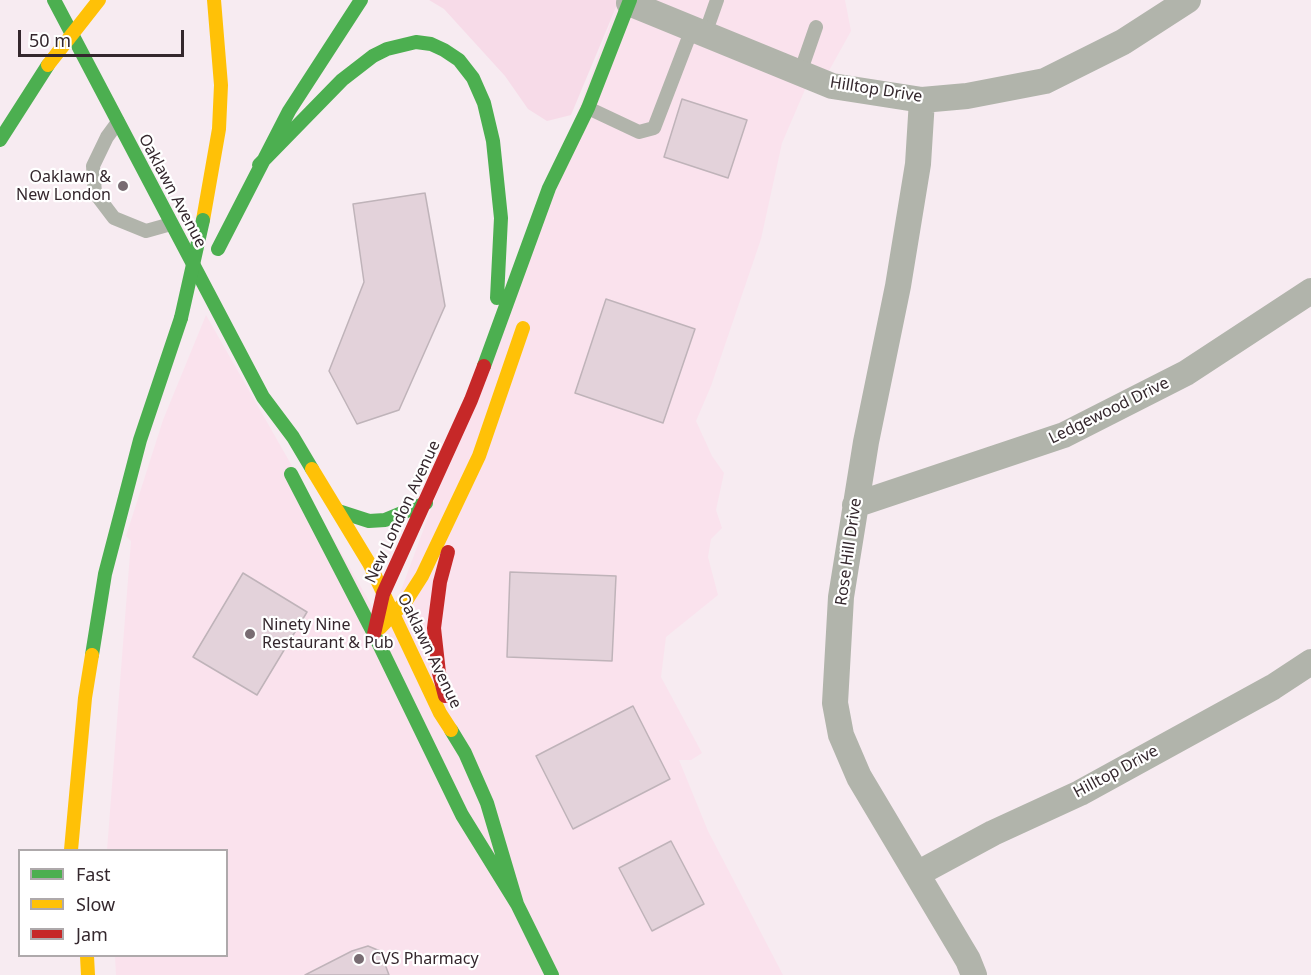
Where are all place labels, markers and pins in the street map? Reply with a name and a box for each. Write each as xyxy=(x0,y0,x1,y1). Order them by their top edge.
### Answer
place label: Oaklawn & New London xyxy=(16,167,111,205)
marker: Oaklawn & New London xyxy=(116,179,130,193)
place label: Ninety Nine Restaurant & Pub xyxy=(262,615,394,653)
marker: Ninety Nine Restaurant & Pub xyxy=(243,627,257,641)
place label: CVS Pharmacy xyxy=(371,949,479,969)
marker: CVS Pharmacy xyxy=(352,952,366,966)

